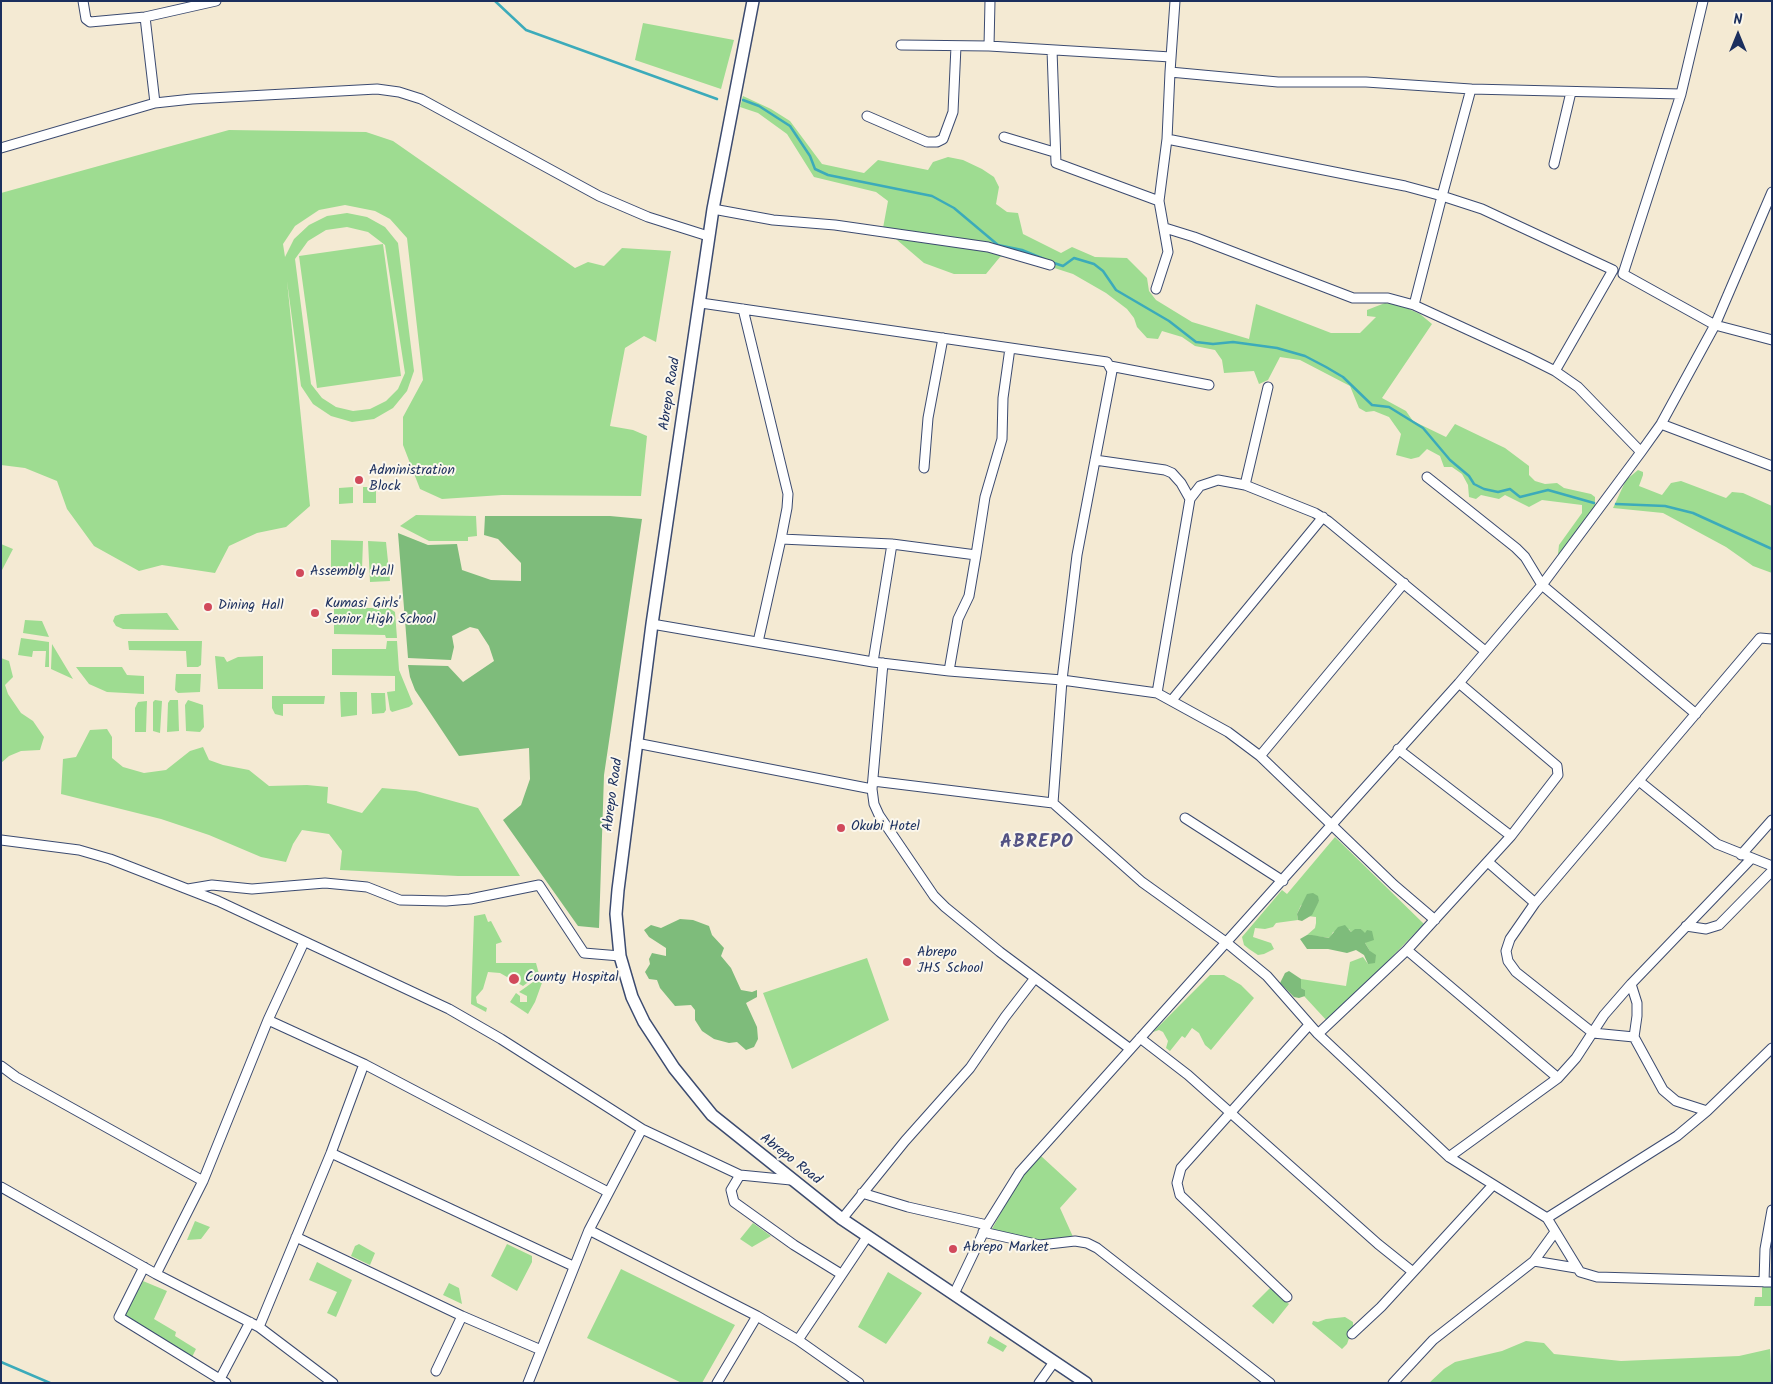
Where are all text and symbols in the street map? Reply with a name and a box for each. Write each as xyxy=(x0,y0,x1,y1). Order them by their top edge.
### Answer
text: N xyxy=(1734,9,1742,31)
north arrow xyxy=(1713,10,1763,60)
street label: Abrepo Road xyxy=(657,356,685,432)
place label: Administration Block xyxy=(369,464,455,497)
marker: Administration Block xyxy=(353,474,365,486)
place label: Assembly Hall xyxy=(310,565,394,581)
marker: Assembly Hall xyxy=(294,567,306,579)
place label: Kumasi Girls' Senior High School xyxy=(325,597,436,630)
place label: Dining Hall xyxy=(218,599,284,615)
marker: Dining Hall xyxy=(202,601,214,613)
marker: Kumasi Girls' Senior High School xyxy=(309,607,321,619)
street label: Abrepo Road xyxy=(601,757,627,833)
place label: Okubi Hotel xyxy=(851,820,920,836)
marker: Okubi Hotel xyxy=(835,822,847,834)
district label: ABREPO xyxy=(999,833,1075,855)
place label: Abrepo JHS School xyxy=(917,946,983,979)
marker: Abrepo JHS School xyxy=(901,956,913,968)
place label: County Hospital xyxy=(525,971,619,987)
marker: County Hospital xyxy=(507,972,521,986)
street label: Abrepo Road xyxy=(756,1131,824,1189)
place label: Abrepo Market xyxy=(963,1241,1049,1257)
marker: Abrepo Market xyxy=(947,1243,959,1255)

